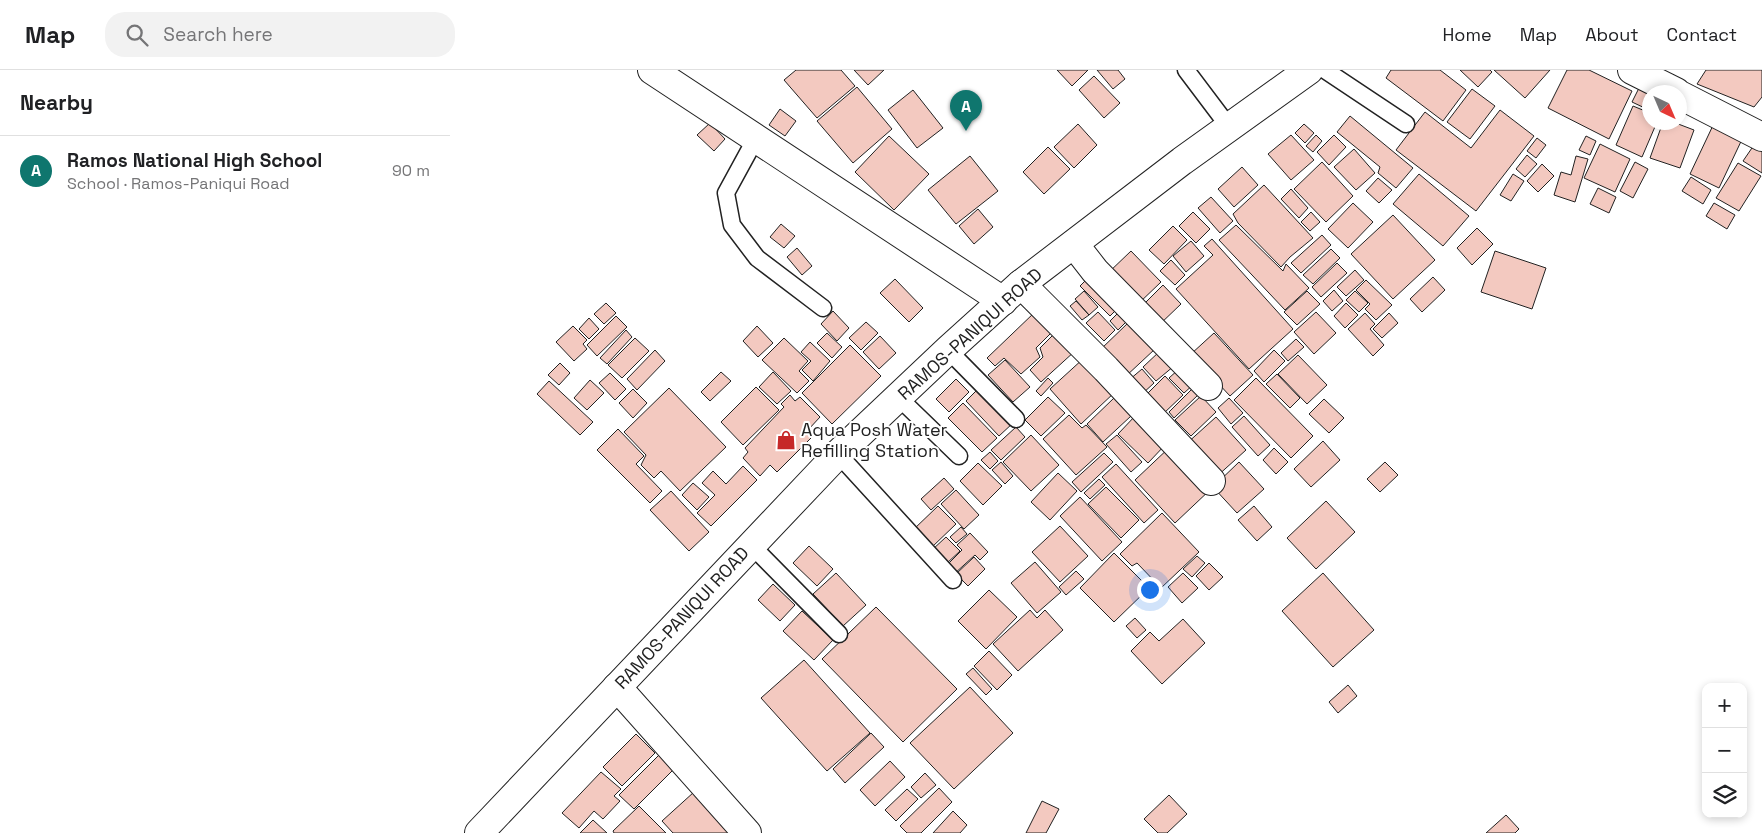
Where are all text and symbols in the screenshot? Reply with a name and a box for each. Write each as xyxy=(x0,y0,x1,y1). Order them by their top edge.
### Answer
search box xyxy=(105,12,455,57)
text: Map xyxy=(25,19,75,50)
icon: search xyxy=(123,21,151,49)
text: Search here xyxy=(163,22,273,47)
text: Home xyxy=(1443,23,1492,46)
text: Map xyxy=(1520,23,1557,46)
text: About xyxy=(1585,23,1639,46)
text: Contact xyxy=(1667,23,1737,46)
north arrow xyxy=(1642,85,1687,130)
text: Nearby xyxy=(20,89,93,116)
pin: A xyxy=(950,90,982,131)
text: Ramos National High School xyxy=(67,148,322,173)
text: A xyxy=(31,160,41,181)
text: 90 m xyxy=(392,160,430,181)
text: School · Ramos-Paniqui Road xyxy=(67,173,290,194)
street label: RAMOS-PANIQUI ROAD xyxy=(893,263,1047,405)
place label: Aqua Posh Water Refilling Station xyxy=(801,418,948,462)
shop icon: Aqua Posh Water Refilling Station xyxy=(775,429,797,451)
street label: RAMOS-PANIQUI ROAD xyxy=(610,542,754,694)
your location xyxy=(1137,577,1163,603)
map controls xyxy=(1702,683,1747,818)
button: + xyxy=(1702,683,1747,728)
button: − xyxy=(1702,728,1747,773)
button: layers xyxy=(1702,773,1747,818)

